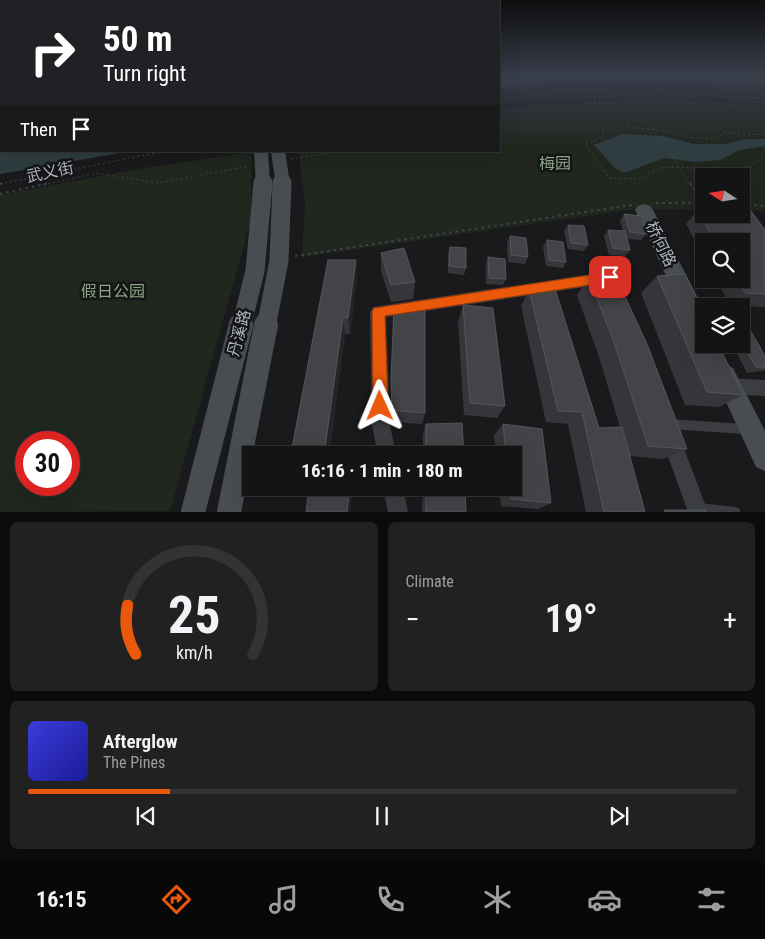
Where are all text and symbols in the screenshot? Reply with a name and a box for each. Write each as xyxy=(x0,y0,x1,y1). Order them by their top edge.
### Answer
text: 50 m xyxy=(103,19,172,60)
icon: right xyxy=(20,20,85,85)
text: Turn right xyxy=(103,61,186,86)
icon: arrive xyxy=(67,115,95,143)
text: Then xyxy=(20,118,57,141)
park label: 梅园 xyxy=(539,154,571,173)
street label: 武义街 xyxy=(25,158,75,186)
north arrow xyxy=(695,168,750,222)
map controls xyxy=(695,168,750,353)
street label: 桥何路 xyxy=(642,218,680,270)
button: search xyxy=(695,233,750,288)
pin xyxy=(589,256,631,298)
icon: arrive xyxy=(596,263,624,291)
park label: 假日公园 xyxy=(81,282,145,301)
button: layers xyxy=(695,298,750,353)
street label: 丹溪路 xyxy=(224,307,254,359)
position arrow xyxy=(353,379,405,431)
speed limit sign: 30 xyxy=(15,431,80,496)
text: 16:16 · 1 min · 180 m xyxy=(301,459,463,482)
text: Climate xyxy=(406,572,454,591)
text: 25 xyxy=(167,585,220,646)
text: 19° xyxy=(545,597,598,641)
text: − xyxy=(406,603,420,636)
text: + xyxy=(723,603,737,636)
text: km/h xyxy=(175,642,212,663)
text: Afterglow xyxy=(103,730,177,753)
text: The Pines xyxy=(103,753,165,772)
icon: previous xyxy=(132,802,160,830)
icon: pause xyxy=(368,802,396,830)
icon: next xyxy=(605,802,633,830)
icon: directions xyxy=(159,882,194,917)
icon: music xyxy=(266,882,301,917)
icon: phone xyxy=(373,882,408,917)
icon: climate xyxy=(480,882,515,917)
icon: car xyxy=(587,882,622,917)
icon: filters xyxy=(694,882,729,917)
text: 16:15 xyxy=(36,887,87,912)

